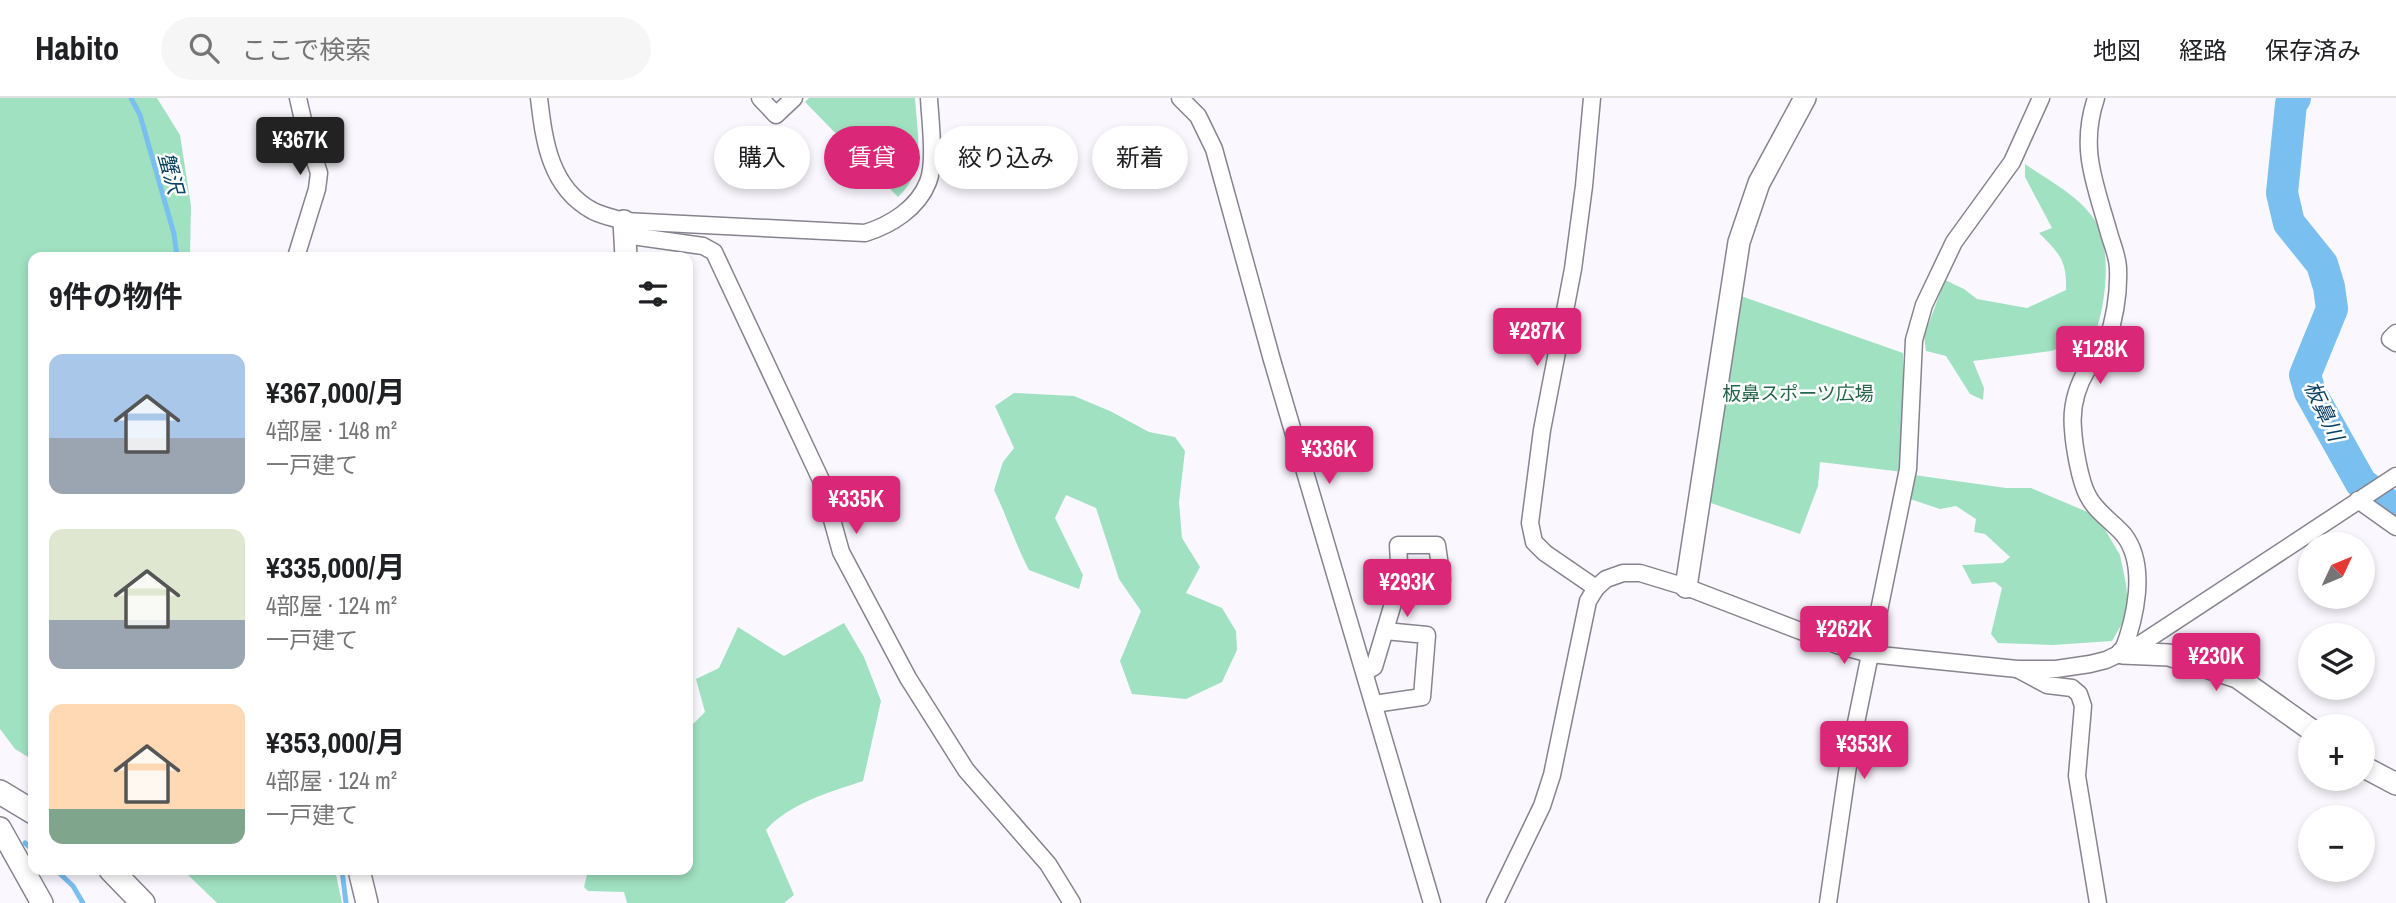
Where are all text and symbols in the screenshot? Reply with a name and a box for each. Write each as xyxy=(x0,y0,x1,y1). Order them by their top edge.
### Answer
search box xyxy=(161,17,651,80)
text: Habito xyxy=(35,26,119,70)
icon: search xyxy=(185,29,223,67)
text: ここで検索 xyxy=(241,32,371,67)
text: 地図 xyxy=(2093,34,2141,66)
text: 経路 xyxy=(2179,34,2227,66)
text: 保存済み xyxy=(2265,34,2361,66)
pin: ¥367K xyxy=(251,118,349,177)
text: ¥367K xyxy=(272,124,328,155)
chip: 購入 xyxy=(714,126,810,189)
chip: 賃貸 xyxy=(824,126,920,189)
chip: 絞り込み xyxy=(934,126,1078,189)
chip: 新着 xyxy=(1092,126,1188,189)
water label: 蟹沢 xyxy=(152,149,191,200)
icon: filters xyxy=(634,275,672,313)
text: 9件の物件 xyxy=(49,276,183,316)
pin: ¥287K xyxy=(1488,308,1586,368)
text: ¥287K xyxy=(1509,315,1565,346)
pin: ¥128K xyxy=(2051,327,2149,386)
text: ¥128K xyxy=(2072,333,2128,364)
text: ¥367,000/月 xyxy=(266,372,405,412)
water label: 板鼻川 xyxy=(2298,376,2351,447)
park label: 板鼻スポーツ広場 xyxy=(1722,380,1874,406)
icon: home xyxy=(105,382,189,466)
text: 4部屋 · 148 m² xyxy=(266,415,397,446)
pin: ¥336K xyxy=(1280,426,1378,486)
text: ¥336K xyxy=(1301,433,1357,464)
text: 一戸建て xyxy=(266,449,358,480)
pin: ¥335K xyxy=(807,476,905,536)
text: ¥335K xyxy=(828,483,884,514)
north arrow xyxy=(2298,532,2375,609)
map controls xyxy=(2298,532,2375,882)
text: ¥335,000/月 xyxy=(266,547,405,587)
icon: home xyxy=(105,557,189,641)
pin: ¥293K xyxy=(1358,560,1456,619)
text: ¥293K xyxy=(1379,566,1435,597)
text: 4部屋 · 124 m² xyxy=(266,590,397,621)
pin: ¥262K xyxy=(1795,606,1893,666)
text: ¥262K xyxy=(1816,613,1872,644)
button: layers xyxy=(2298,623,2375,700)
text: 一戸建て xyxy=(266,624,358,655)
pin: ¥230K xyxy=(2167,634,2265,693)
text: ¥230K xyxy=(2188,640,2244,671)
button: + xyxy=(2298,714,2375,791)
text: ¥353,000/月 xyxy=(266,722,405,762)
pin: ¥353K xyxy=(1815,722,1913,781)
text: ¥353K xyxy=(1836,728,1892,759)
icon: home xyxy=(105,732,189,816)
text: 4部屋 · 124 m² xyxy=(266,765,397,796)
text: 一戸建て xyxy=(266,799,358,830)
button: − xyxy=(2298,805,2375,882)

